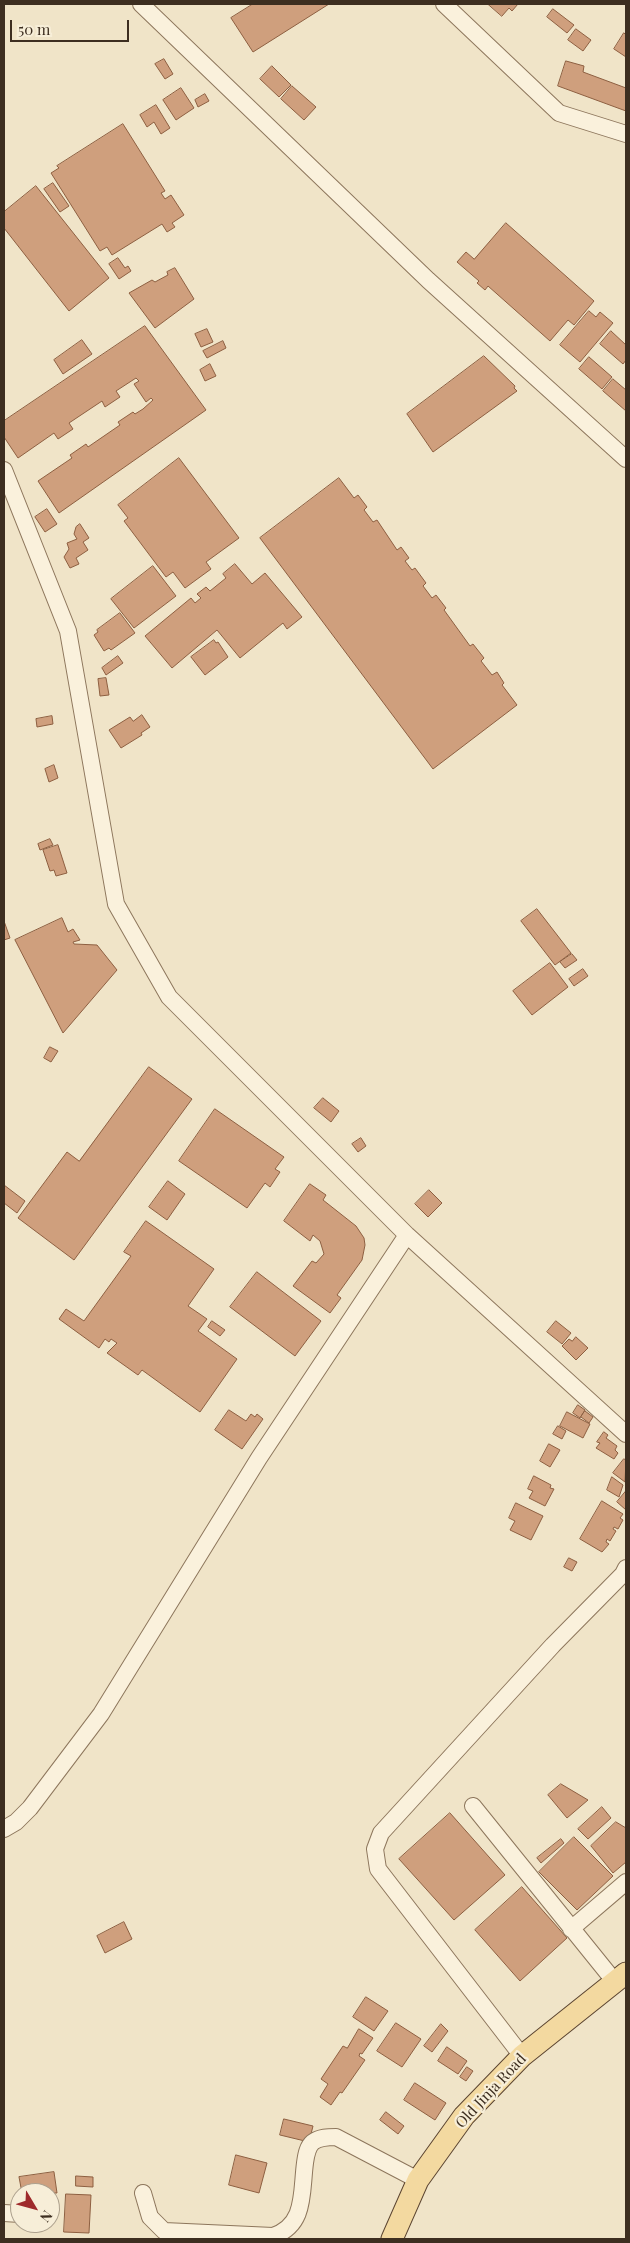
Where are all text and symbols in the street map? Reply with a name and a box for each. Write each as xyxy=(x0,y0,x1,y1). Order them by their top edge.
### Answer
scale bar xyxy=(12,10,131,42)
text: 50 m xyxy=(18,19,50,39)
street label: Old Jinja Road xyxy=(452,2050,530,2132)
north arrow xyxy=(10,2183,60,2233)
text: N xyxy=(36,2207,57,2226)

